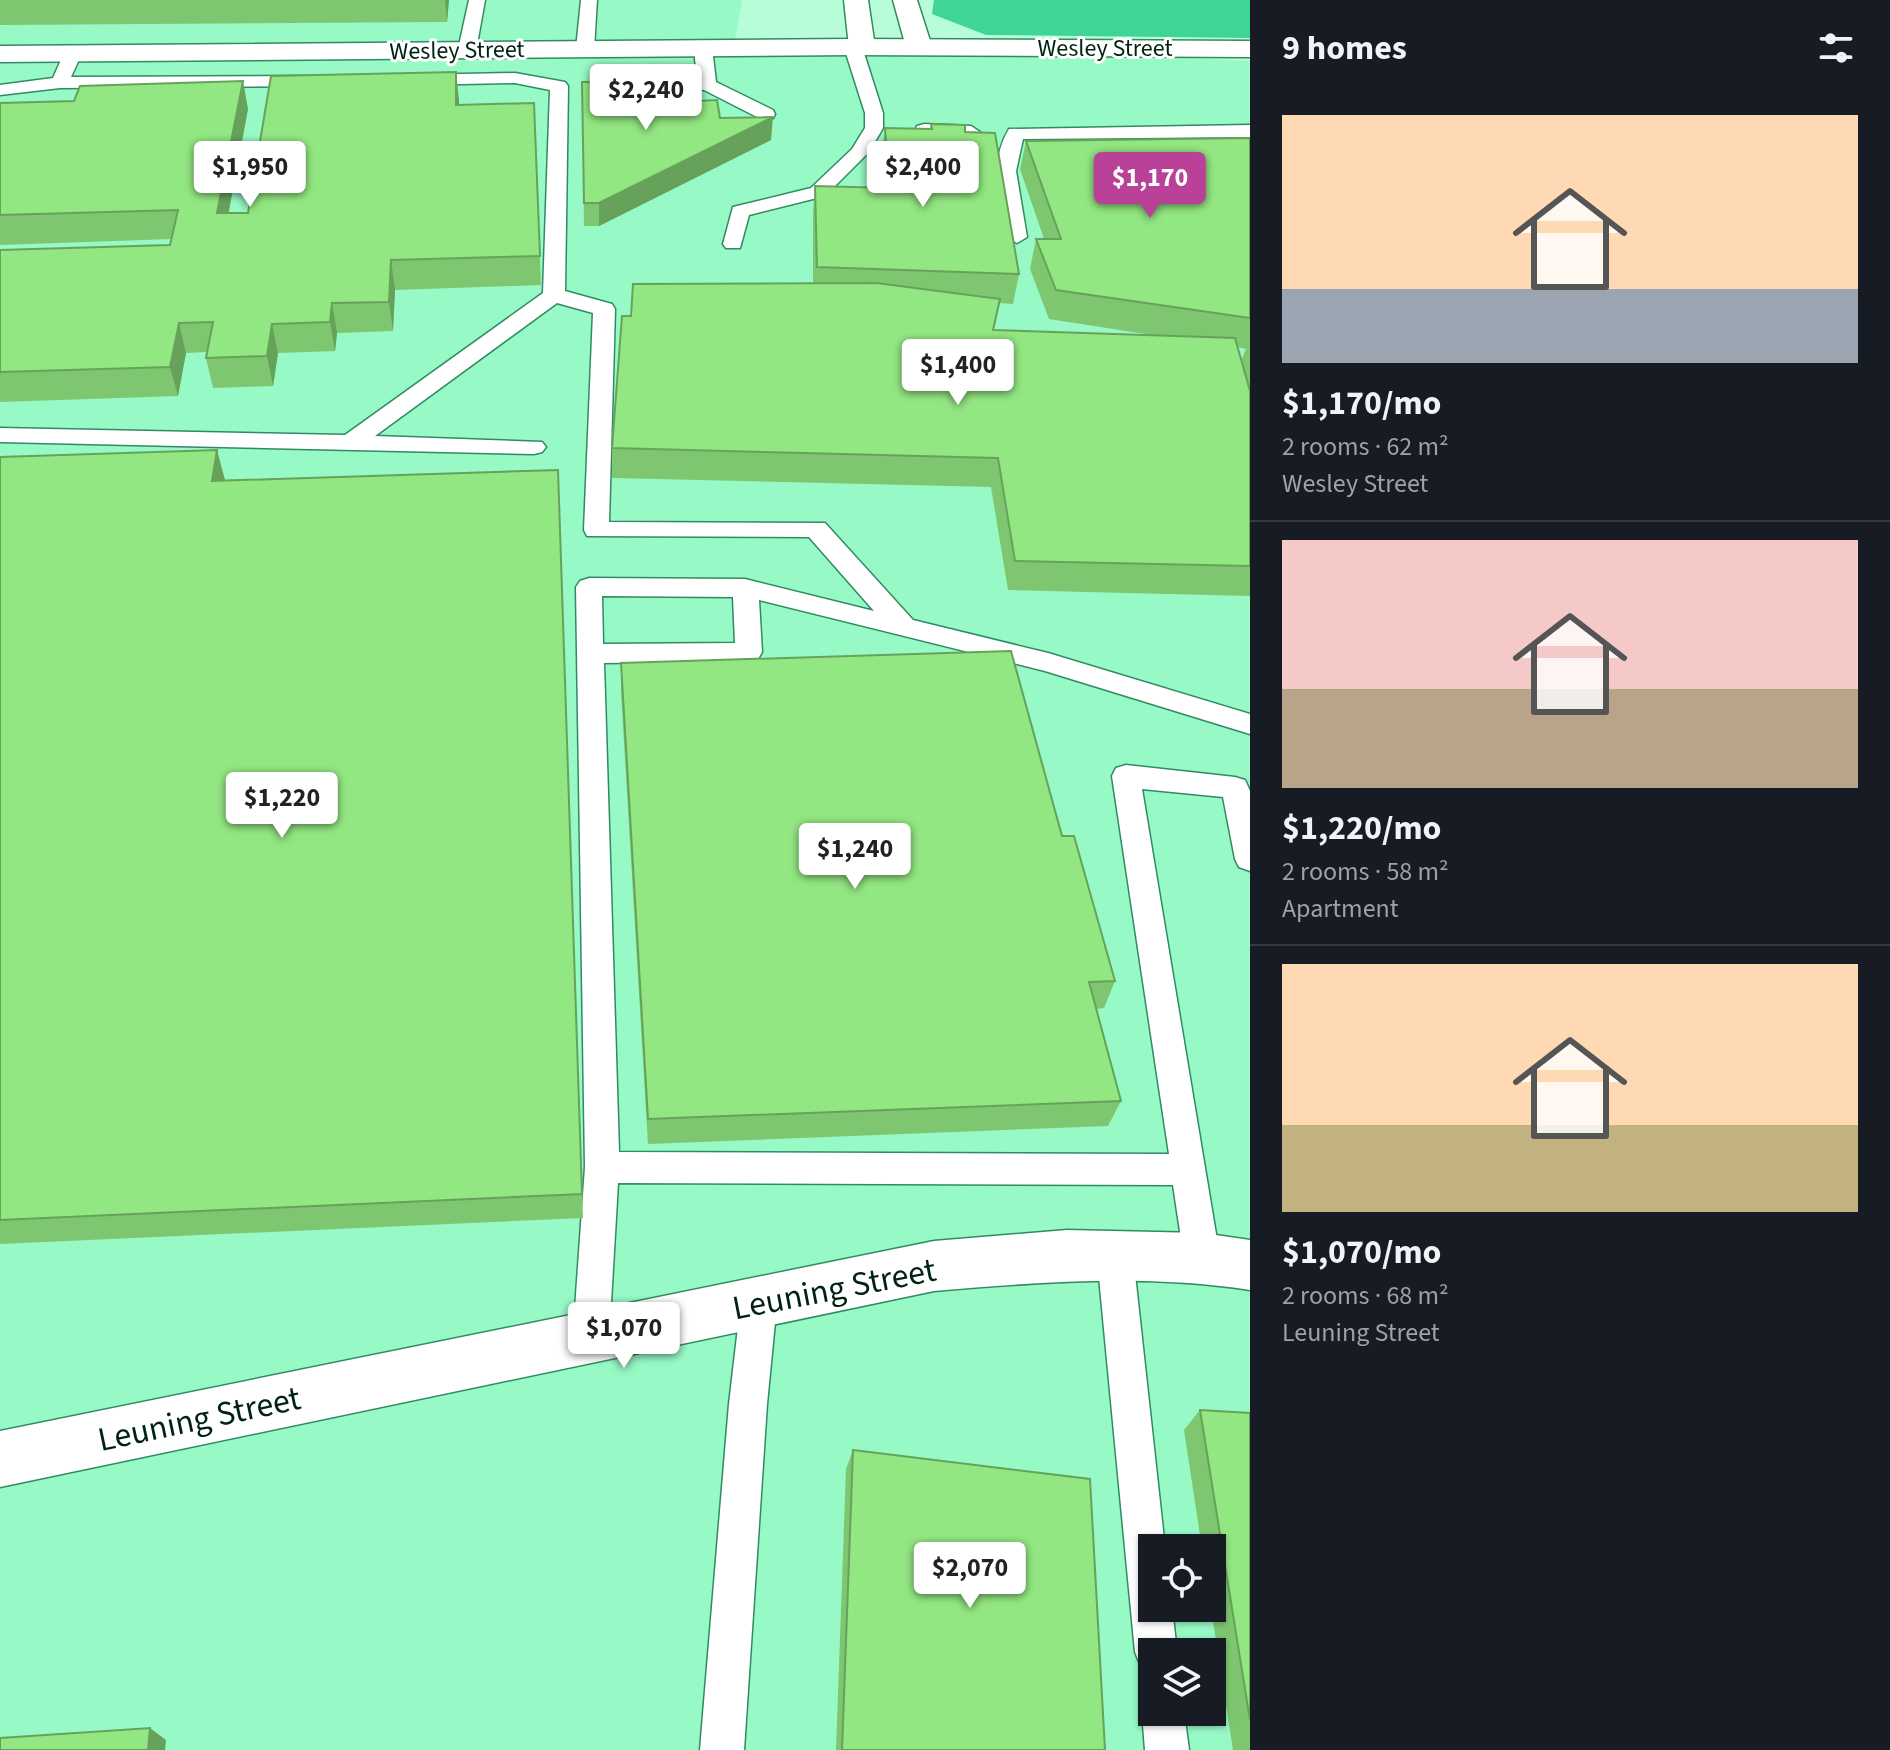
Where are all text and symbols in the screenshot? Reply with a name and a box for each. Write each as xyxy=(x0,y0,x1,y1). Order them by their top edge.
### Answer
text: 9 homes xyxy=(1282,24,1407,73)
icon: filters xyxy=(1814,26,1858,70)
street label: Wesley Street xyxy=(1037,31,1173,66)
street label: Wesley Street xyxy=(389,32,525,69)
pin: $2,240 xyxy=(581,64,711,132)
text: $2,240 xyxy=(608,71,684,108)
pin: $1,950 xyxy=(185,141,315,209)
pin: $2,400 xyxy=(858,141,988,209)
text: $1,950 xyxy=(212,148,288,185)
text: $2,400 xyxy=(885,148,961,185)
pin: $1,170 xyxy=(1085,152,1215,220)
text: $1,170 xyxy=(1112,159,1188,196)
icon: home xyxy=(1498,167,1642,311)
pin: $1,400 xyxy=(893,339,1023,407)
text: $1,400 xyxy=(920,346,996,383)
text: $1,170/mo xyxy=(1282,379,1442,428)
text: 2 rooms · 62 m² xyxy=(1282,428,1449,465)
text: Wesley Street xyxy=(1282,465,1428,502)
icon: home xyxy=(1498,592,1642,736)
pin: $1,220 xyxy=(217,772,347,840)
text: $1,220 xyxy=(244,779,320,816)
text: $1,220/mo xyxy=(1282,804,1442,853)
pin: $1,240 xyxy=(790,823,920,891)
text: $1,240 xyxy=(817,830,893,867)
text: 2 rooms · 58 m² xyxy=(1282,853,1449,890)
text: Apartment xyxy=(1282,890,1399,927)
icon: home xyxy=(1498,1016,1642,1160)
text: $1,070/mo xyxy=(1282,1228,1442,1277)
street label: Leuning Street xyxy=(728,1246,941,1333)
text: 2 rooms · 68 m² xyxy=(1282,1277,1449,1314)
pin: $1,070 xyxy=(559,1302,689,1370)
text: $1,070 xyxy=(586,1309,662,1346)
text: Leuning Street xyxy=(1282,1314,1440,1351)
street label: Leuning Street xyxy=(93,1374,306,1465)
map controls xyxy=(1138,1534,1226,1726)
button: locate xyxy=(1138,1534,1226,1622)
pin: $2,070 xyxy=(905,1542,1035,1610)
text: $2,070 xyxy=(932,1549,1008,1586)
button: layers xyxy=(1138,1638,1226,1726)

